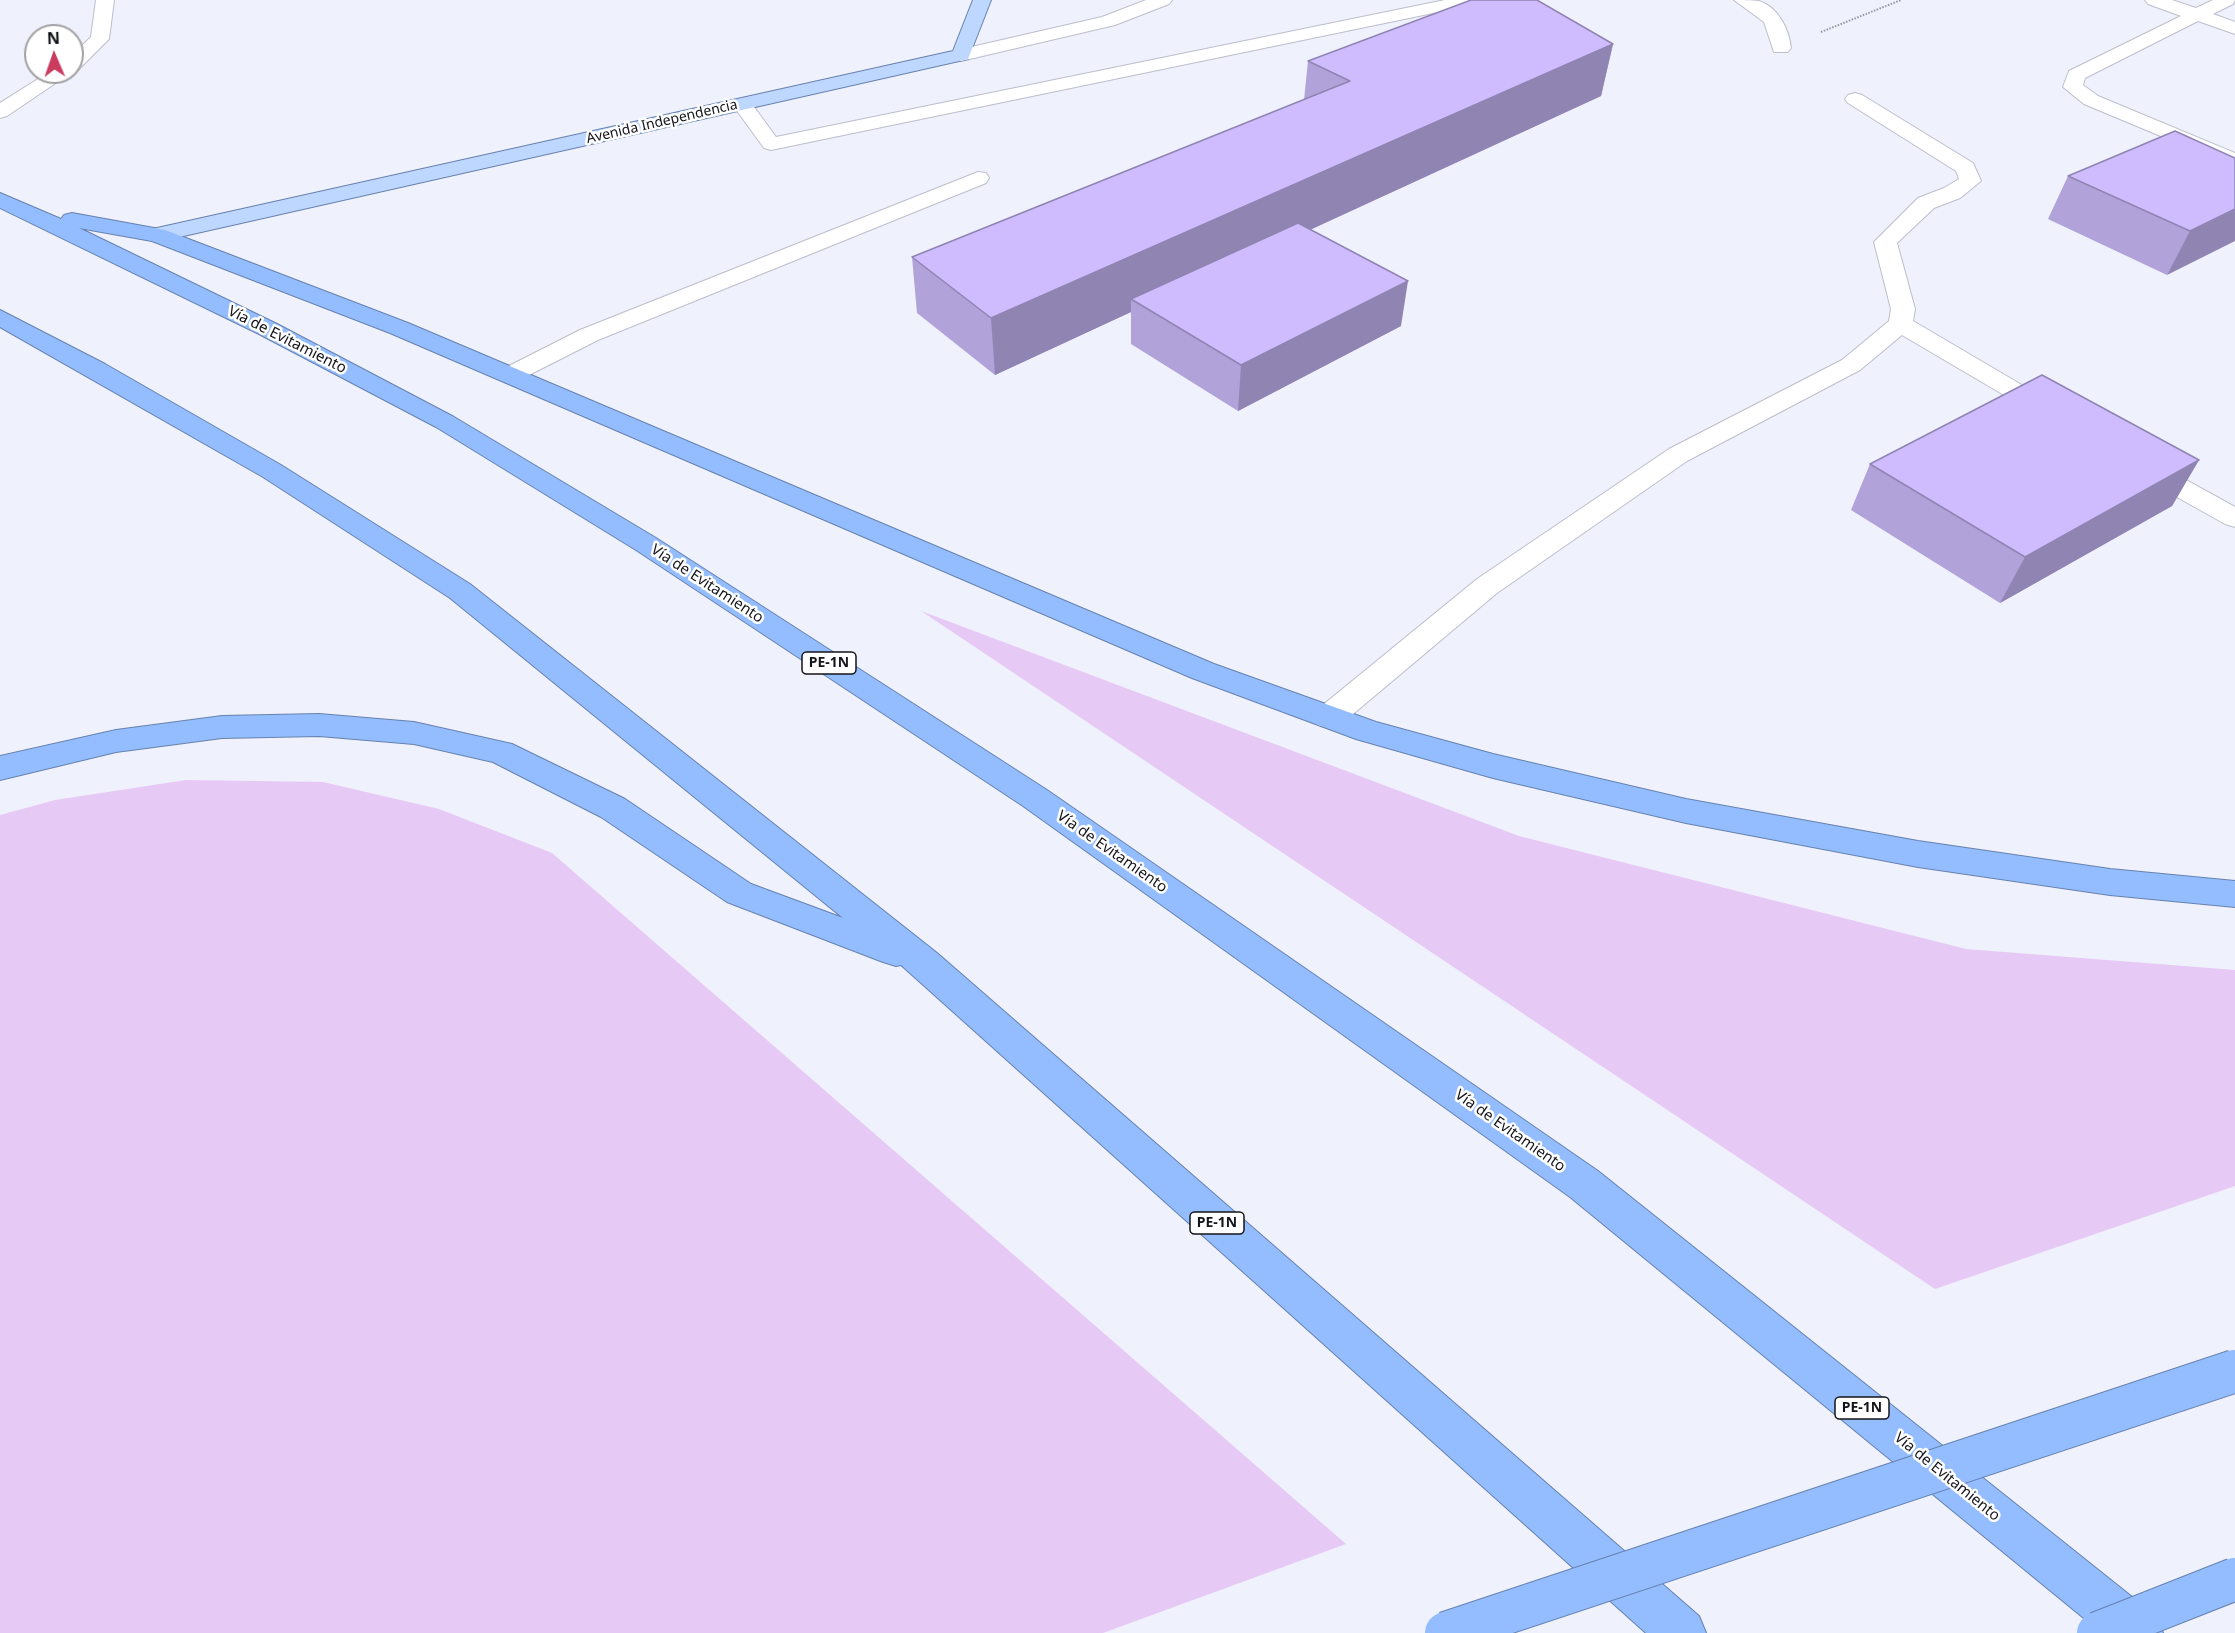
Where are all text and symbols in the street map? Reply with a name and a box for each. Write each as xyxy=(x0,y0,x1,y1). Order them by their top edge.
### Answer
north arrow xyxy=(24,24,84,84)
text: N xyxy=(47,27,60,49)
street label: Avenida Independencia xyxy=(585,96,739,148)
street label: Vía de Evitamiento xyxy=(225,302,349,378)
street label: Vía de Evitamiento xyxy=(647,541,767,627)
road number: PE-1N xyxy=(802,652,856,674)
street label: Vía de Evitamiento xyxy=(1053,807,1171,897)
street label: Vía de Evitamiento xyxy=(1451,1086,1569,1176)
road number: PE-1N xyxy=(1190,1212,1244,1234)
road number: PE-1N xyxy=(1835,1397,1889,1419)
street label: Vía de Evitamiento xyxy=(1891,1429,2003,1525)

